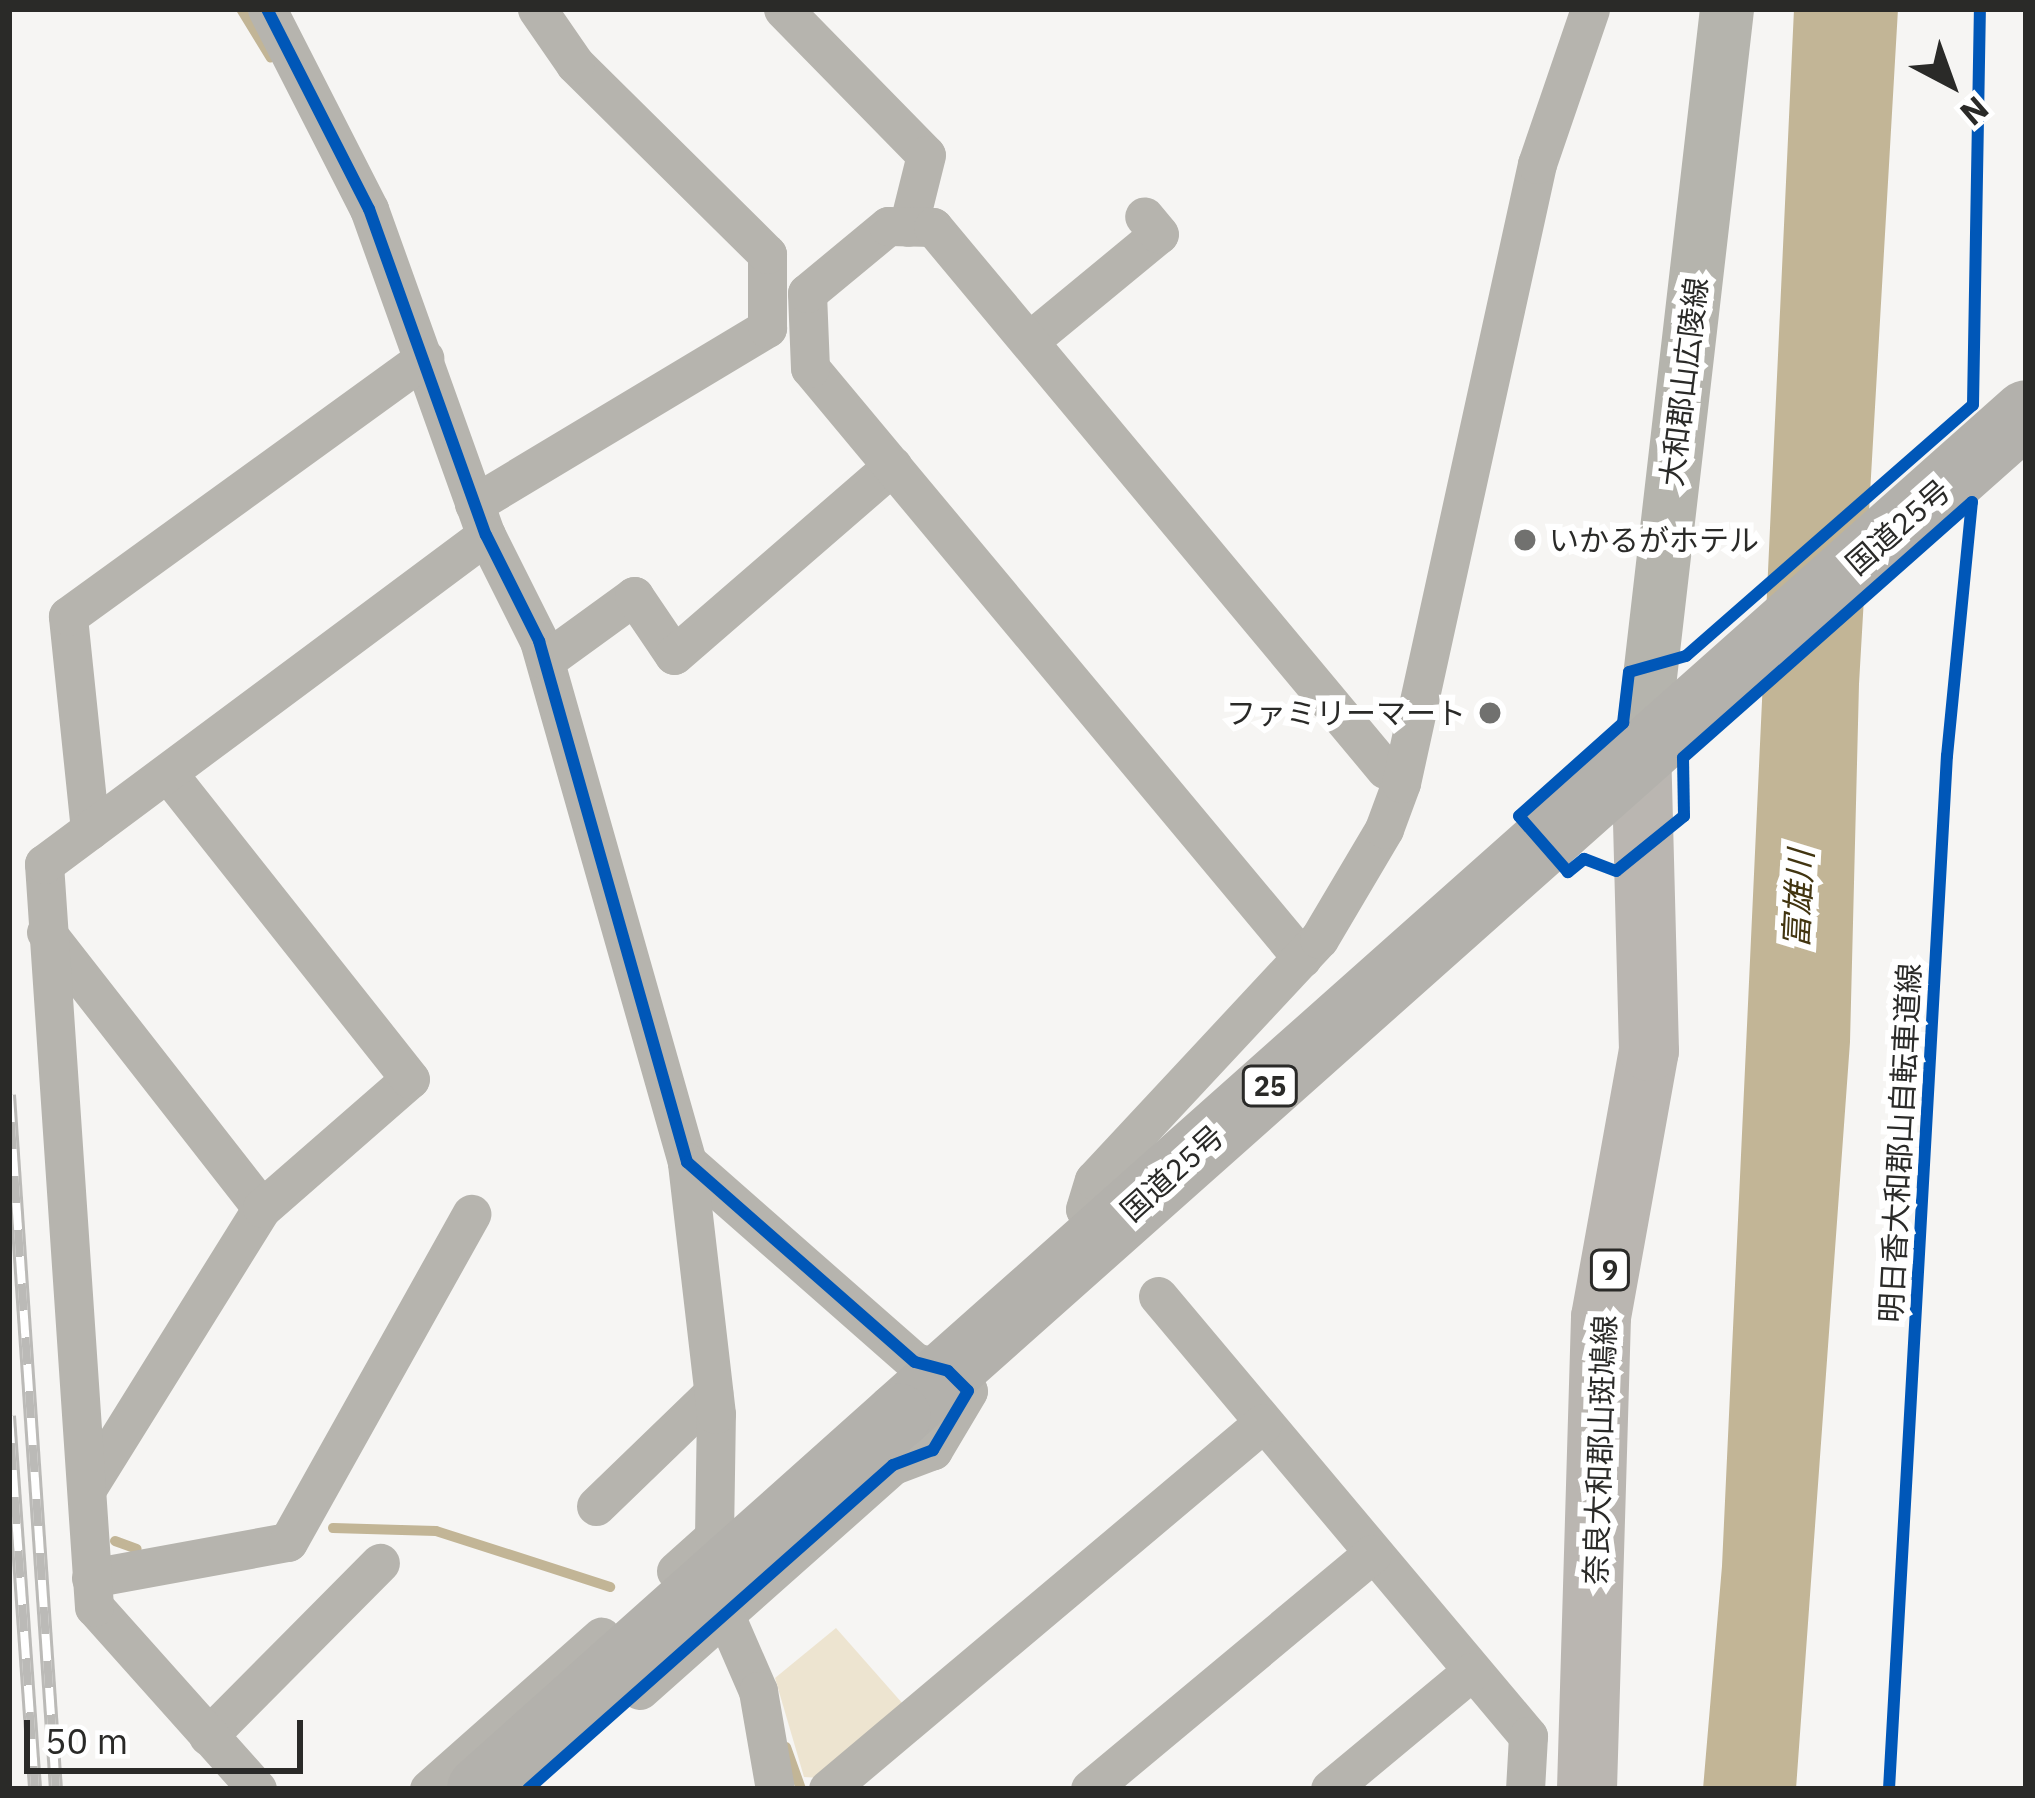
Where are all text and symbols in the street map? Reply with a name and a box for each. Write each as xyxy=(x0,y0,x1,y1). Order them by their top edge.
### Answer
north arrow xyxy=(1891,24,2011,144)
text: N xyxy=(1952,87,1998,136)
street label: 大和郡山広陵線 xyxy=(1653,276,1715,488)
street label: 国道25号 xyxy=(1839,472,1957,582)
place label: いかるがホテル xyxy=(1549,522,1759,558)
marker: いかるがホテル xyxy=(1512,527,1538,553)
place label: ファミリーマート xyxy=(1226,695,1466,731)
marker: ファミリーマート xyxy=(1477,700,1503,726)
water label: 富雄川 xyxy=(1776,849,1820,949)
street label: 明日香大和郡山自転車道線 xyxy=(1873,962,1927,1324)
road number: 25 xyxy=(1240,1065,1300,1107)
street label: 国道25号 xyxy=(1113,1117,1231,1229)
road number: 9 xyxy=(1589,1249,1631,1291)
street label: 奈良大和郡山斑鳩線 xyxy=(1577,1314,1623,1586)
scale bar xyxy=(30,1696,309,1770)
text: 50 m xyxy=(45,1717,128,1764)

